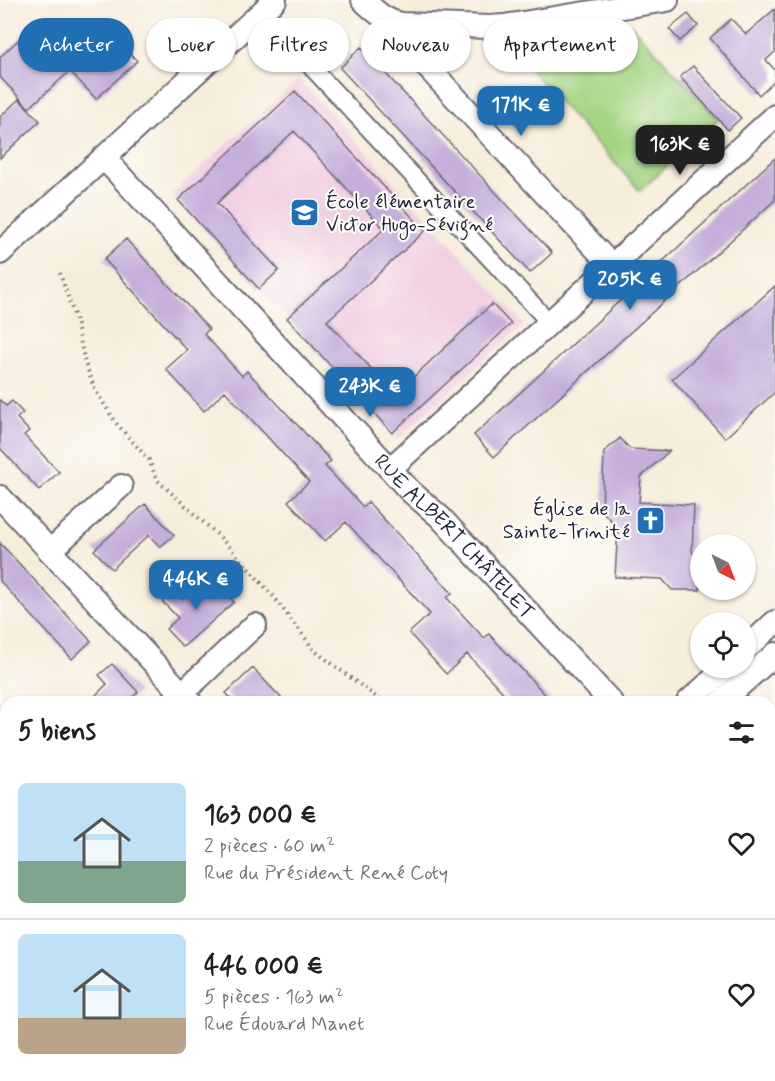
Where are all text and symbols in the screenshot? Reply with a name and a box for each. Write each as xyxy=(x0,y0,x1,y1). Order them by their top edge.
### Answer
chip: Acheter xyxy=(18,18,134,72)
chip: Louer xyxy=(146,18,236,72)
chip: Filtres xyxy=(248,18,349,72)
chip: Nouveau xyxy=(361,18,471,72)
chip: Appartement xyxy=(483,18,638,72)
pin: 171K € xyxy=(472,86,570,137)
text: 171K € xyxy=(491,92,551,119)
pin: 163K € xyxy=(631,125,729,176)
text: 163K € xyxy=(650,131,710,158)
place label: École élémentaire Victor Hugo-Sévigné xyxy=(326,189,493,241)
school or university icon: École élémentaire Victor Hugo-Sévigné xyxy=(289,196,321,228)
pin: 205K € xyxy=(581,260,679,311)
text: 205K € xyxy=(598,266,663,293)
pin: 243K € xyxy=(321,367,419,418)
text: 243K € xyxy=(339,373,401,400)
street label: RUE ALBERT CHÂTELET xyxy=(368,449,540,626)
place label: Église de la Sainte-Trinité xyxy=(503,496,631,546)
church icon: Église de la Sainte-Trinité xyxy=(635,504,667,536)
north arrow xyxy=(690,534,756,600)
map controls xyxy=(690,534,756,678)
pin: 446K € xyxy=(147,560,245,611)
text: 446K € xyxy=(163,566,229,593)
button: locate xyxy=(690,612,756,678)
text: 5 biens xyxy=(18,715,96,749)
icon: filters xyxy=(725,716,758,749)
text: 163 000 € xyxy=(204,799,317,833)
icon: home xyxy=(66,807,138,879)
icon: heart xyxy=(725,827,758,860)
text: 2 pièces · 60 m² xyxy=(204,833,335,860)
text: Rue du Président René Coty xyxy=(204,860,448,887)
text: 446 000 € xyxy=(204,950,323,984)
icon: home xyxy=(66,958,138,1030)
icon: heart xyxy=(725,978,758,1011)
text: 5 pièces · 163 m² xyxy=(204,984,344,1011)
text: Rue Édouard Manet xyxy=(204,1011,365,1038)

